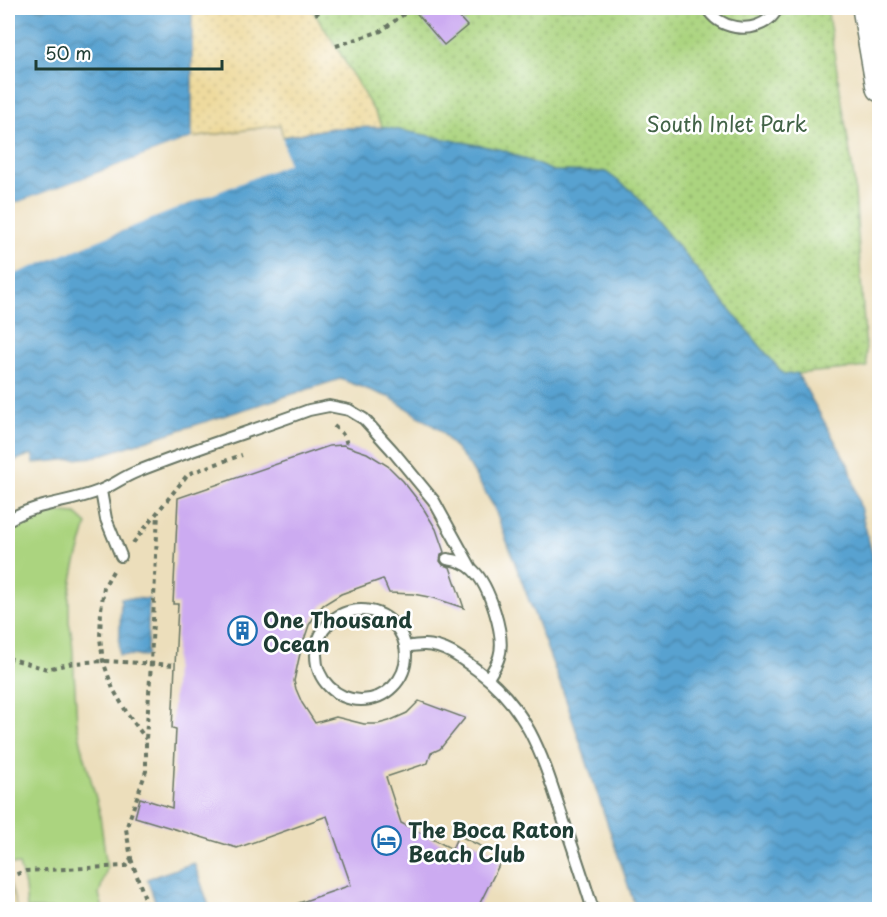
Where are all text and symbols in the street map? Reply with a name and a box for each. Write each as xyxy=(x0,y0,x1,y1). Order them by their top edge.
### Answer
scale bar xyxy=(36,33,222,71)
text: 50 m xyxy=(45,39,92,66)
park label: South Inlet Park xyxy=(647,107,808,139)
place label: One Thousand Ocean xyxy=(263,603,412,659)
building icon: One Thousand Ocean xyxy=(226,615,258,647)
place label: The Boca Raton Beach Club xyxy=(408,813,575,869)
hotel icon: The Boca Raton Beach Club xyxy=(371,825,403,857)

